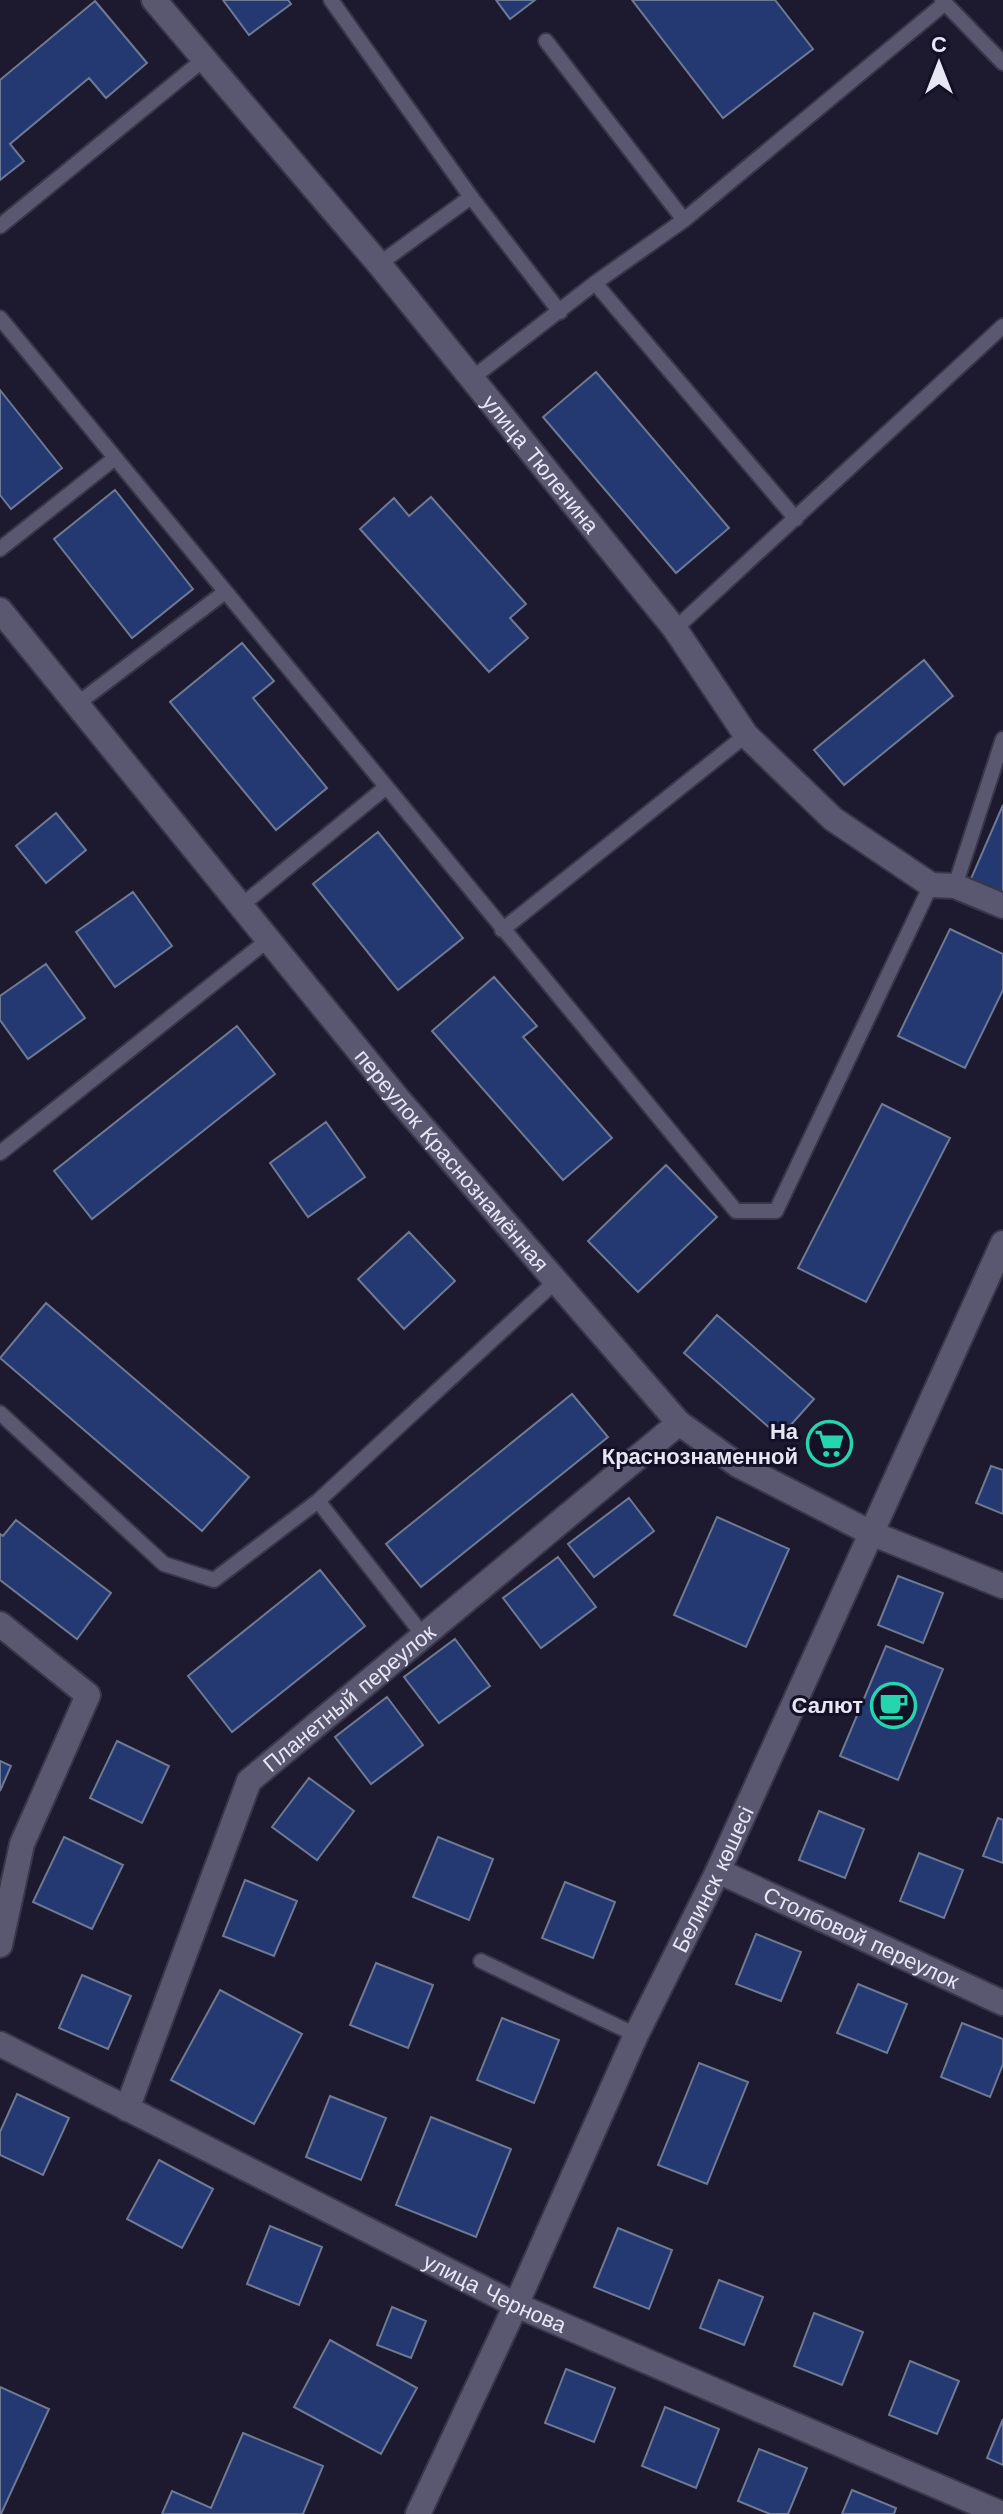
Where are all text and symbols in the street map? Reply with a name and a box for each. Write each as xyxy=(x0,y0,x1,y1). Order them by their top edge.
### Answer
north arrow xyxy=(899,24,979,104)
text: С xyxy=(931,32,947,57)
street label: улица Тюленина xyxy=(477,390,604,539)
street label: переулок Краснознамённая xyxy=(350,1044,554,1276)
place label: На Краснознаменной xyxy=(602,1419,799,1469)
supermarket icon: На Краснознаменной xyxy=(805,1420,853,1468)
street label: Планетный переулок xyxy=(258,1619,441,1777)
cafe icon: Салют xyxy=(870,1681,918,1729)
place label: Салют xyxy=(792,1693,863,1718)
street label: Белинск көшесі xyxy=(667,1802,759,1957)
street label: Столбовой переулок xyxy=(759,1882,963,1994)
street label: улица Чернова xyxy=(419,2248,570,2338)

